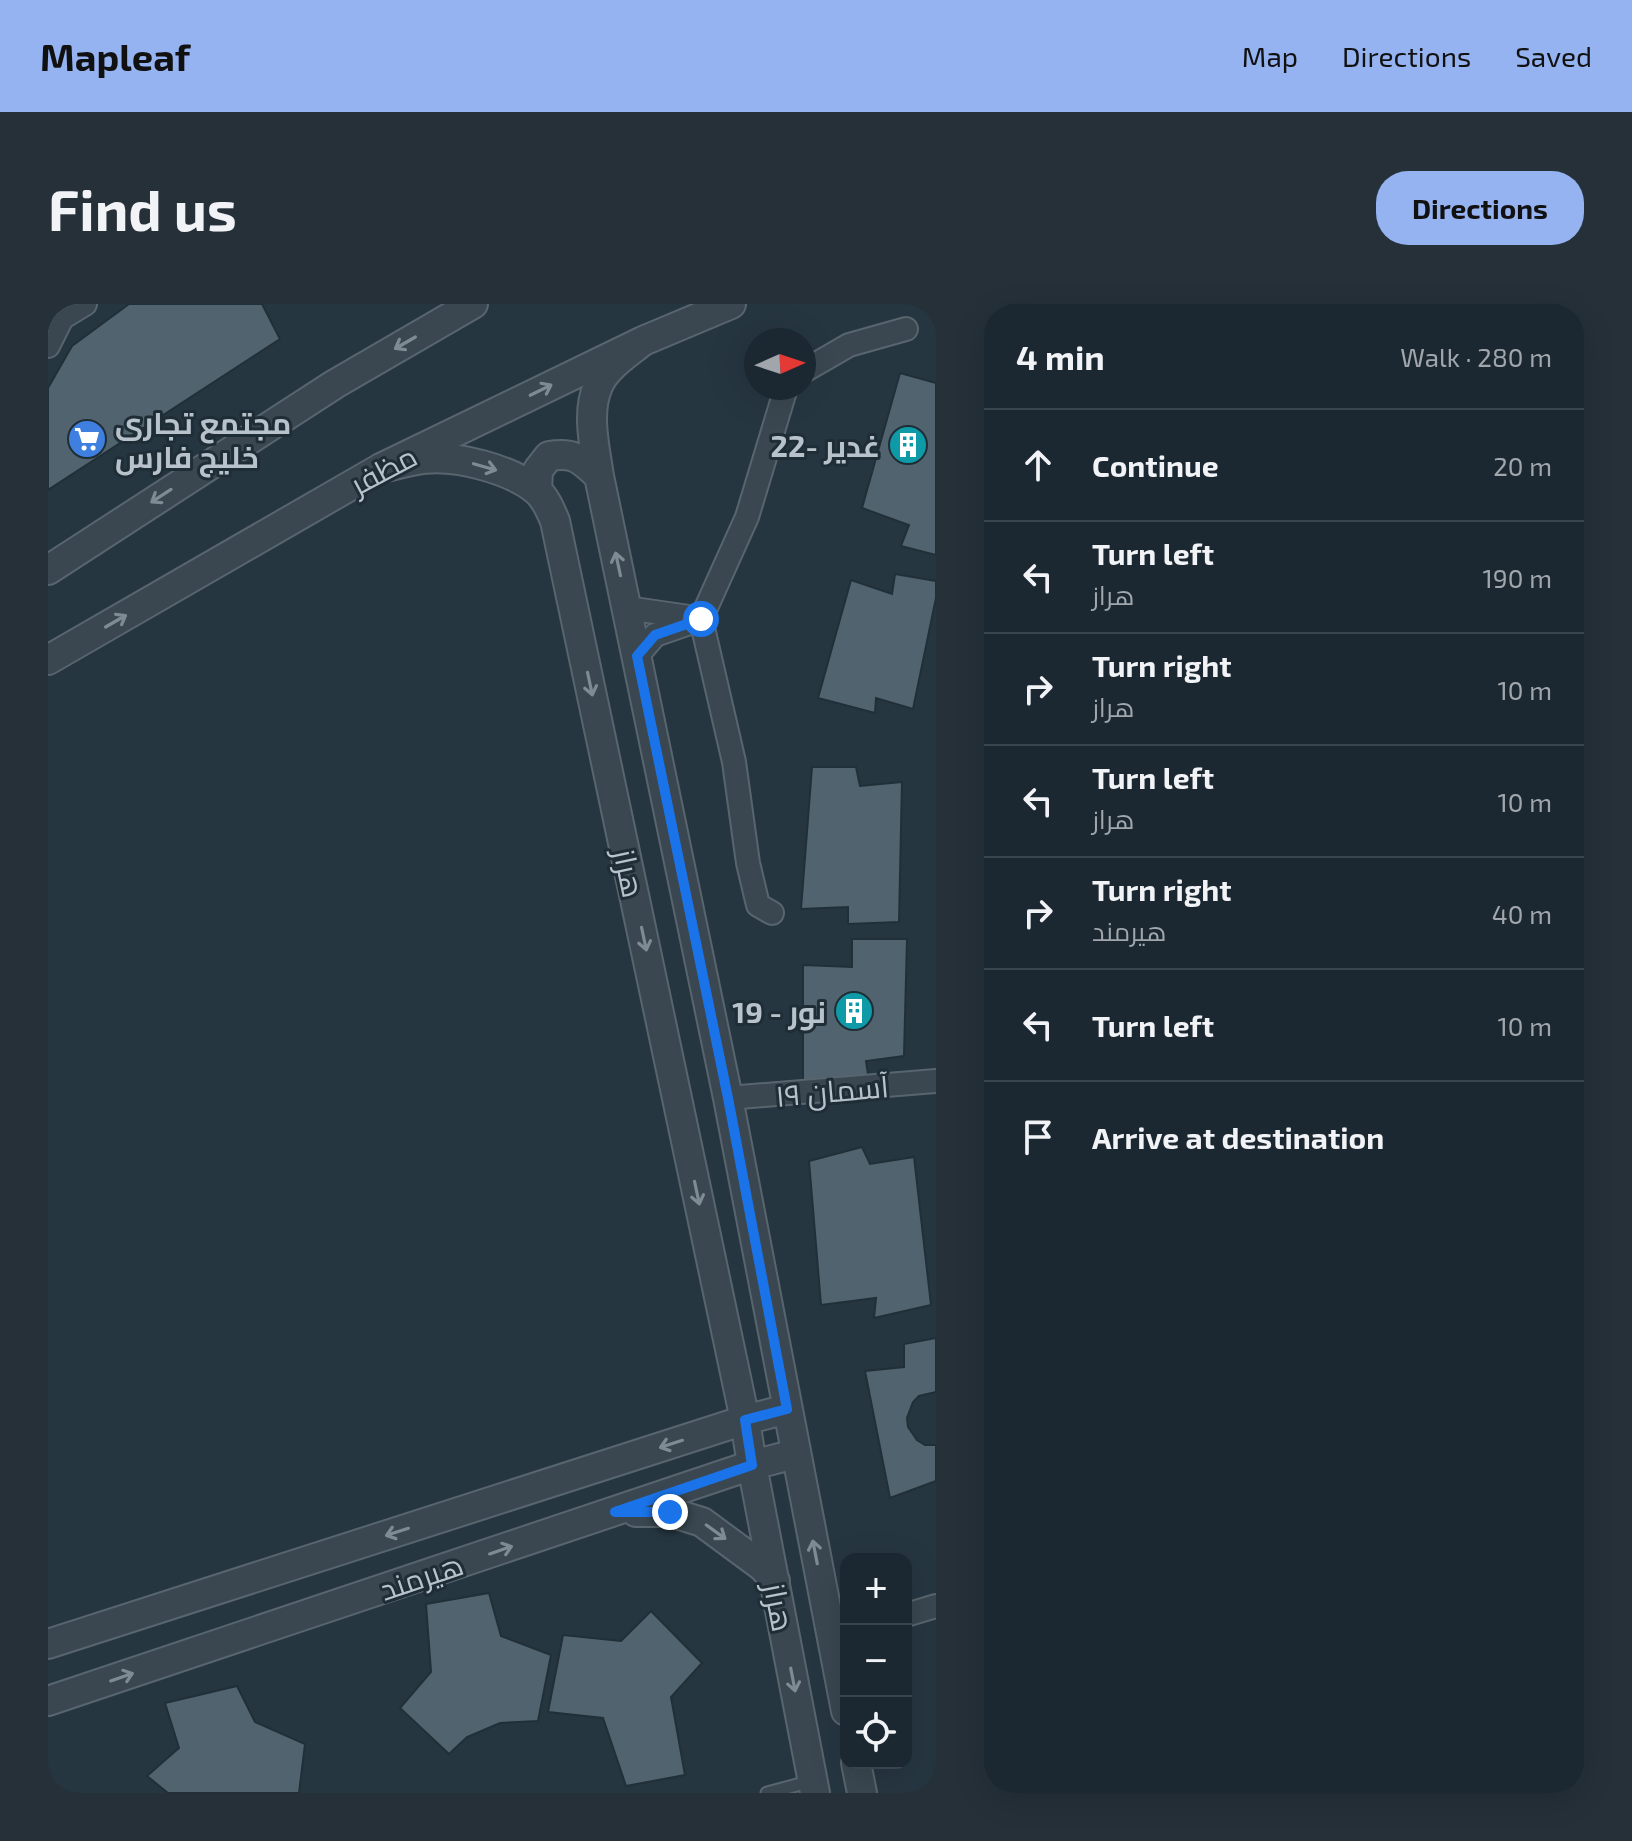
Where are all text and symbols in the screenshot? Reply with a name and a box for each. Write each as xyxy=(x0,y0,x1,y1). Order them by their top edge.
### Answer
text: Mapleaf xyxy=(40,33,190,79)
text: Map xyxy=(1242,39,1298,73)
text: Directions xyxy=(1342,39,1471,73)
text: Saved xyxy=(1515,39,1592,73)
button: Directions xyxy=(1376,171,1584,245)
text: Find us xyxy=(48,175,237,242)
north arrow xyxy=(744,328,816,400)
one-way arrow xyxy=(394,335,417,351)
text: 4 min xyxy=(1016,336,1105,377)
text: Walk · 280 m xyxy=(1400,341,1552,372)
one-way arrow xyxy=(528,382,552,397)
place label: مجتمع تجاری خلیج فارس xyxy=(115,404,291,478)
supermarket icon: مجتمع تجاری خلیج فارس xyxy=(66,418,108,460)
building icon: 22- غدیر xyxy=(887,424,929,466)
place label: 22- غدیر xyxy=(771,427,880,465)
street label: مظفر xyxy=(342,437,423,503)
icon: ahead xyxy=(1016,443,1060,487)
text: Continue xyxy=(1092,447,1219,483)
text: 20 m xyxy=(1493,450,1552,481)
one-way arrow xyxy=(472,460,498,475)
one-way arrow xyxy=(151,488,173,504)
text: Turn left xyxy=(1092,535,1214,571)
one-way arrow xyxy=(609,552,624,577)
icon: left xyxy=(1016,555,1060,599)
text: 190 m xyxy=(1483,562,1552,593)
text: هراز xyxy=(1092,579,1134,610)
route start xyxy=(683,601,719,637)
one-way arrow xyxy=(103,613,127,628)
text: Turn right xyxy=(1092,647,1232,683)
icon: right xyxy=(1016,667,1060,711)
one-way arrow xyxy=(583,671,598,697)
text: 10 m xyxy=(1497,674,1552,705)
text: هراز xyxy=(1092,691,1134,722)
text: Turn left xyxy=(1092,759,1214,795)
icon: left xyxy=(1016,779,1060,823)
text: 10 m xyxy=(1497,786,1552,817)
text: هراز xyxy=(1092,803,1134,834)
street label: هراز xyxy=(606,843,653,901)
text: Turn right xyxy=(1092,871,1232,907)
icon: right xyxy=(1016,891,1060,935)
text: 40 m xyxy=(1492,898,1552,929)
text: هیرمند xyxy=(1092,915,1166,946)
one-way arrow xyxy=(637,926,652,951)
building icon: 19 - نور xyxy=(833,990,875,1032)
place label: 19 - نور xyxy=(732,993,826,1031)
icon: left xyxy=(1016,1003,1060,1047)
text: Turn left xyxy=(1092,1007,1214,1043)
text: 10 m xyxy=(1497,1010,1552,1041)
street label: آسمان ۱۹ xyxy=(774,1067,890,1114)
icon: arrive xyxy=(1016,1115,1060,1159)
text: Arrive at destination xyxy=(1092,1119,1384,1155)
one-way arrow xyxy=(690,1180,705,1206)
one-way arrow xyxy=(659,1438,684,1452)
route end xyxy=(652,1494,688,1530)
one-way arrow xyxy=(705,1524,727,1540)
one-way arrow xyxy=(385,1526,410,1541)
one-way arrow xyxy=(806,1540,821,1565)
one-way arrow xyxy=(489,1541,514,1556)
street label: هیرمند xyxy=(375,1545,468,1608)
map controls xyxy=(840,1553,912,1769)
button: + xyxy=(840,1553,912,1625)
street label: هراز xyxy=(756,1578,802,1635)
button: − xyxy=(840,1625,912,1697)
one-way arrow xyxy=(787,1666,802,1692)
one-way arrow xyxy=(109,1668,134,1683)
button: locate xyxy=(840,1697,912,1769)

